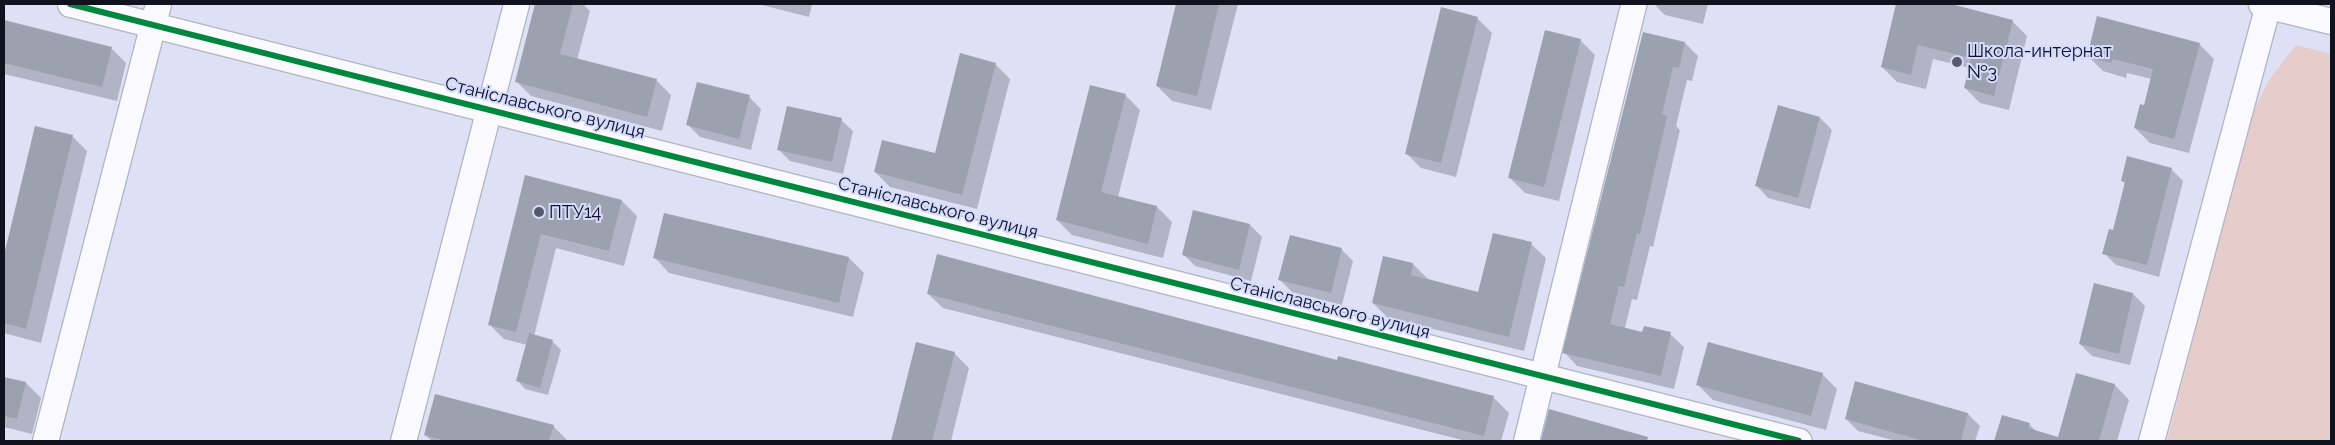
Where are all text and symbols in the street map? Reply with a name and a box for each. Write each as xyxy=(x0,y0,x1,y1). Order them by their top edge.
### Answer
place label: Школа-интернат №3 xyxy=(1967,41,2112,84)
marker: Школа-интернат №3 xyxy=(1951,56,1963,68)
street label: Станіславського вулиця xyxy=(443,73,647,143)
street label: Станіславського вулиця xyxy=(836,173,1040,243)
place label: ПТУ14 xyxy=(549,201,601,223)
marker: ПТУ14 xyxy=(533,206,545,218)
street label: Станіславського вулиця xyxy=(1228,273,1432,343)

